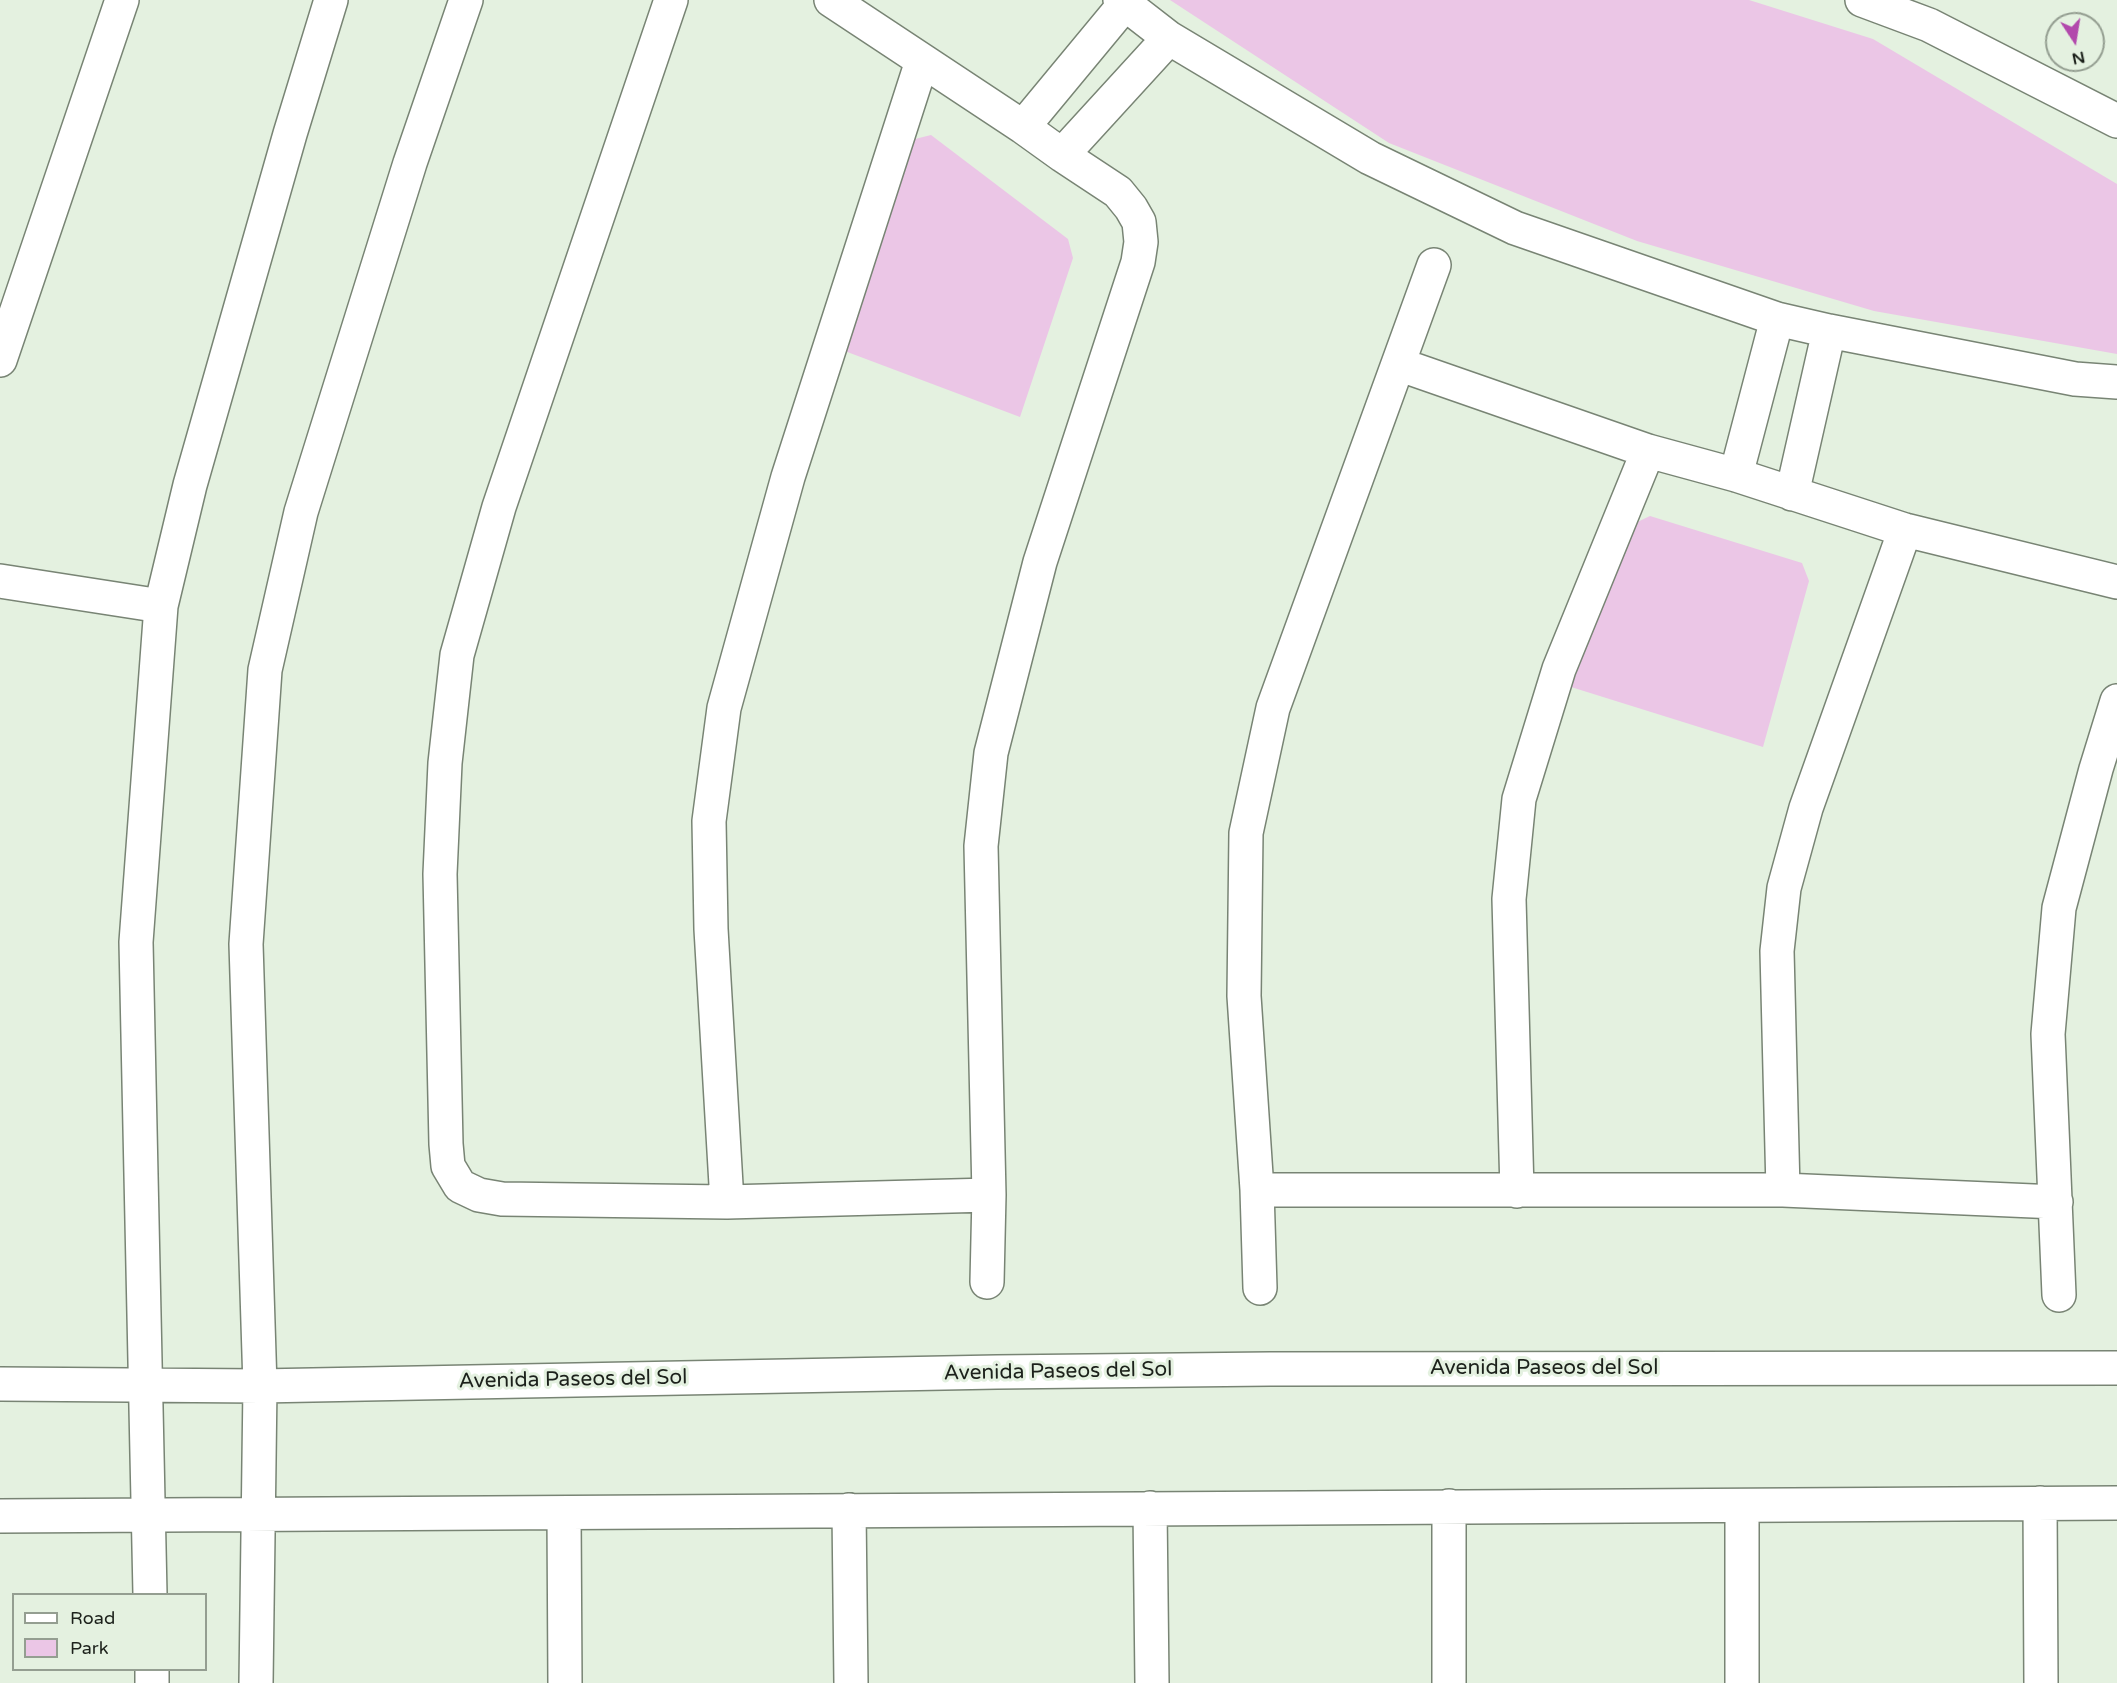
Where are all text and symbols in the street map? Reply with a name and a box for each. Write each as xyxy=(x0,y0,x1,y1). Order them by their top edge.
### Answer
north arrow xyxy=(2045,12,2105,72)
text: N xyxy=(2070,47,2087,69)
street label: Avenida Paseos del Sol xyxy=(1430,1355,1658,1381)
street label: Avenida Paseos del Sol xyxy=(943,1357,1173,1387)
street label: Avenida Paseos del Sol xyxy=(458,1365,688,1395)
legend xyxy=(12,1593,207,1671)
text: Road xyxy=(70,1607,115,1629)
text: Park xyxy=(70,1637,108,1659)

